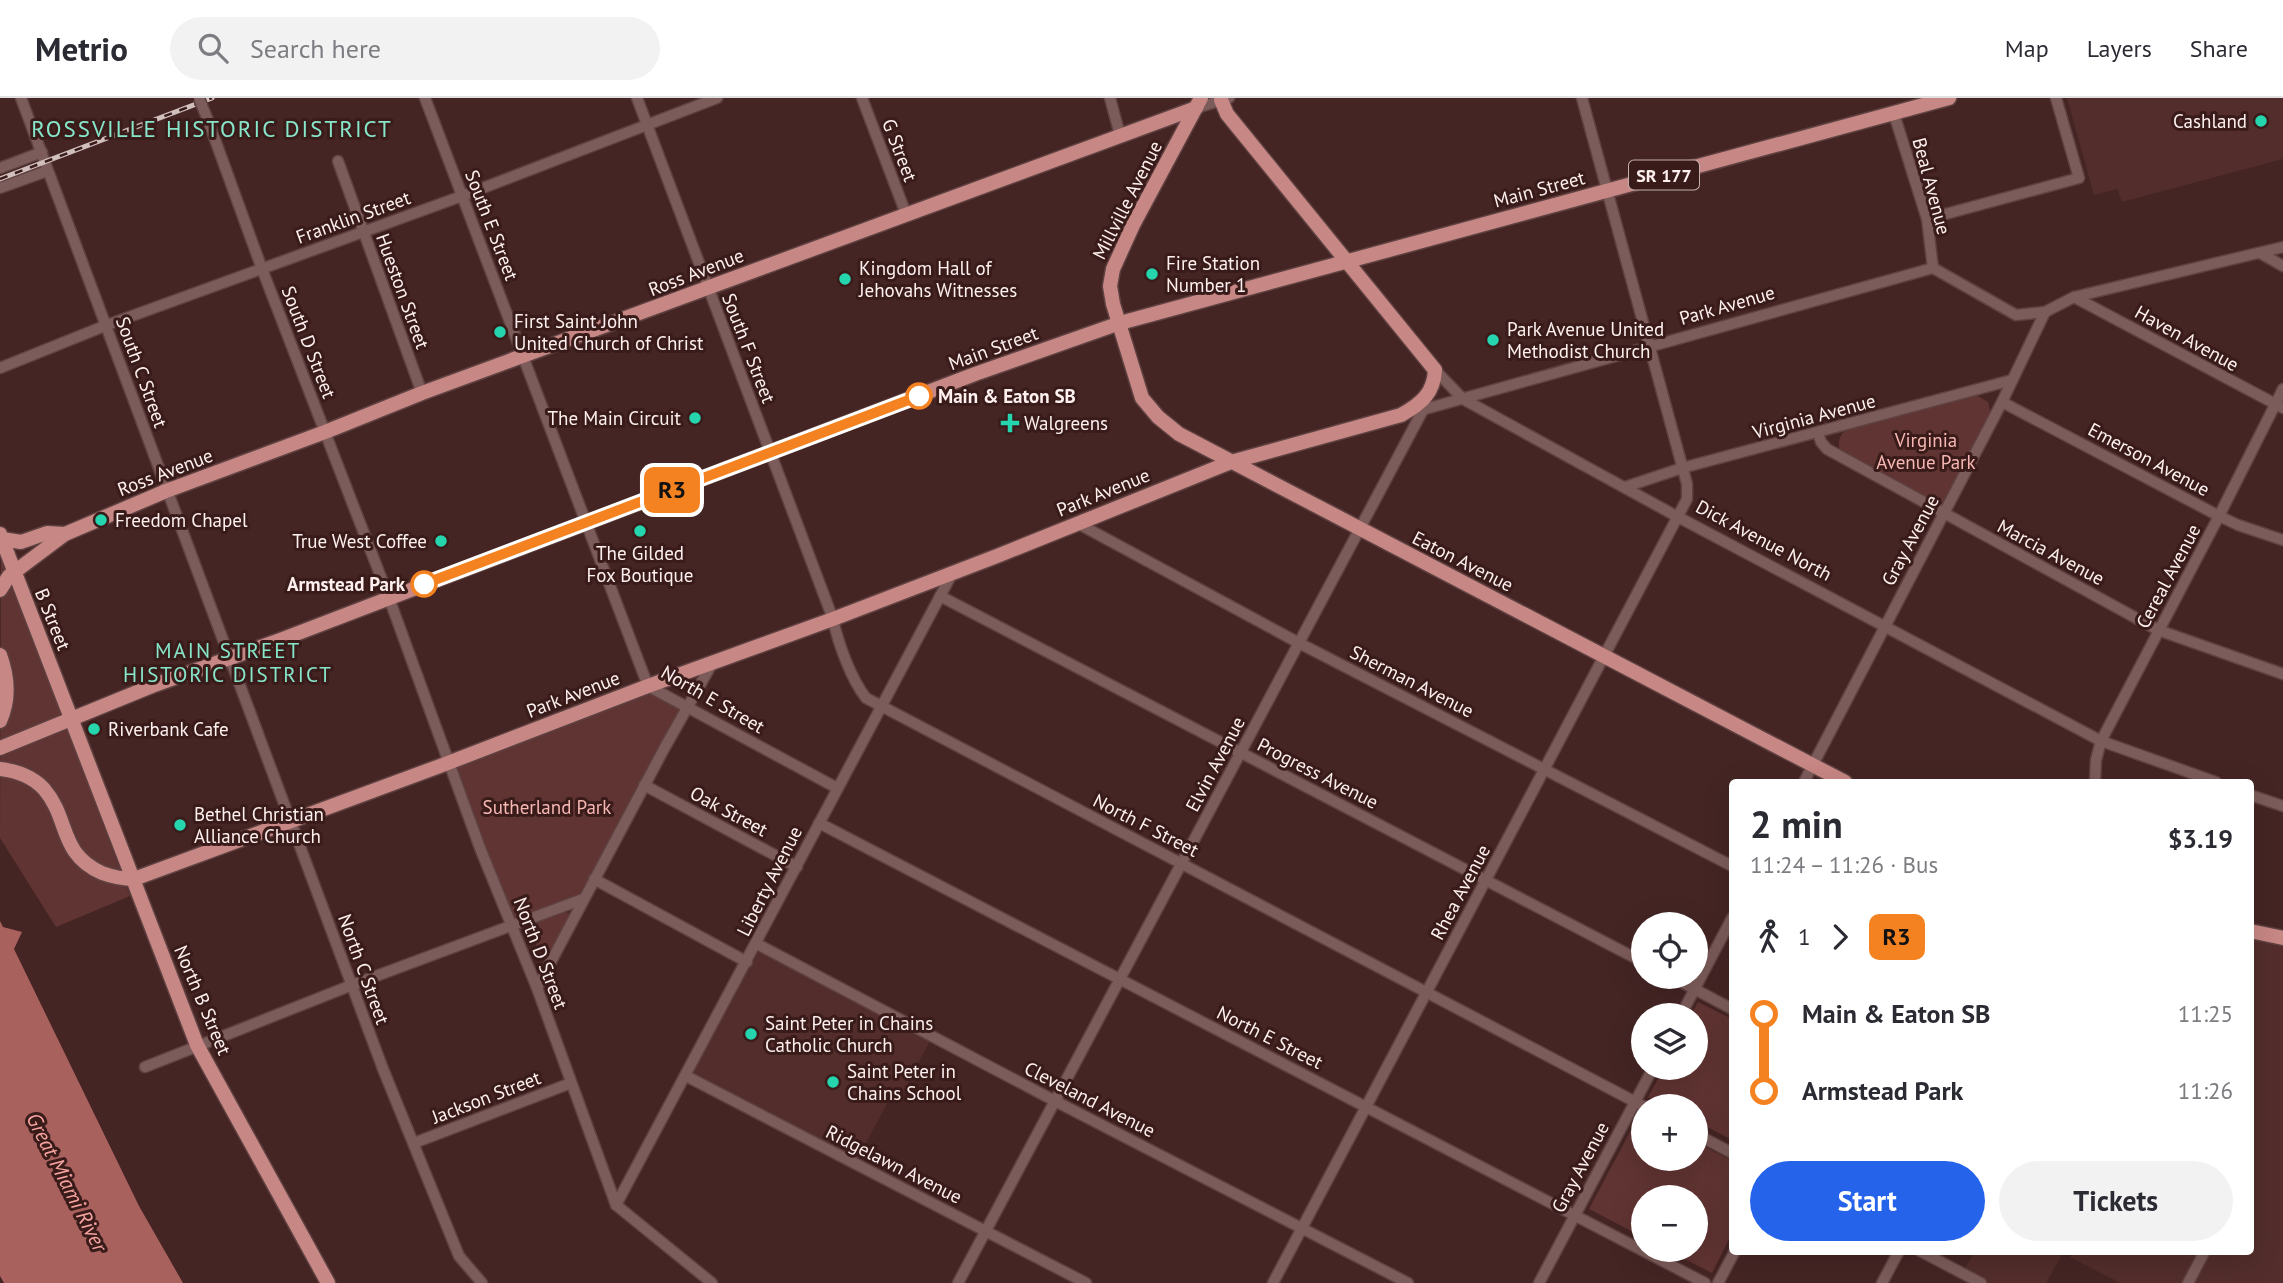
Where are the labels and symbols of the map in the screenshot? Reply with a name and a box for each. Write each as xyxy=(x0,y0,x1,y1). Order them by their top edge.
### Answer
place label: Cashland xyxy=(2173,109,2247,133)
marker: Cashland xyxy=(2253,113,2269,129)
district label: ROSSVILLE HISTORIC DISTRICT xyxy=(31,114,393,143)
street label: G Street xyxy=(877,115,923,185)
street label: Beal Avenue xyxy=(1908,135,1956,237)
street label: Millville Avenue xyxy=(1087,137,1167,263)
road number: SR 177 xyxy=(1629,160,1699,190)
street label: Main Street xyxy=(1491,165,1588,213)
street label: South E Street xyxy=(460,166,524,284)
street label: Franklin Street xyxy=(293,185,414,249)
street label: Hueston Street xyxy=(371,230,435,353)
street label: Ross Avenue xyxy=(645,243,747,301)
place label: Fire Station Number 1 xyxy=(1166,251,1260,297)
place label: Kingdom Hall of Jehovahs Witnesses xyxy=(858,256,1017,302)
marker: Fire Station Number 1 xyxy=(1144,266,1160,282)
marker: Kingdom Hall of Jehovahs Witnesses xyxy=(837,271,853,287)
street label: Park Avenue xyxy=(1677,280,1777,330)
street label: South D Street xyxy=(277,282,342,402)
street label: South F Street xyxy=(717,290,781,407)
street label: Haven Avenue xyxy=(2131,300,2243,376)
place label: First Saint John United Church of Christ xyxy=(514,309,704,355)
street label: South C Street xyxy=(111,313,173,431)
place label: Park Avenue United Methodist Church xyxy=(1507,317,1664,363)
street label: Main Street xyxy=(945,321,1042,375)
marker: First Saint John United Church of Christ xyxy=(492,324,508,340)
marker: Park Avenue United Methodist Church xyxy=(1485,332,1501,348)
marker: Main & Eaton SB xyxy=(906,383,932,409)
place label: Main & Eaton SB xyxy=(938,384,1076,408)
street label: Virginia Avenue xyxy=(1749,388,1878,444)
place label: The Main Circuit xyxy=(548,406,682,430)
marker: The Main Circuit xyxy=(687,410,703,426)
place label: Walgreens xyxy=(1024,411,1108,435)
marker: Walgreens xyxy=(1002,415,1018,431)
street label: Emerson Avenue xyxy=(2084,417,2214,501)
park label: Virginia Avenue Park xyxy=(1876,428,1976,474)
street label: Ross Avenue xyxy=(114,443,216,501)
street label: Park Avenue xyxy=(1053,462,1153,522)
line badge: R3 xyxy=(640,467,704,513)
street label: Gray Avenue xyxy=(1876,490,1944,590)
street label: Dick Avenue North xyxy=(1692,494,1836,586)
place label: Freedom Chapel xyxy=(115,508,248,532)
marker: Freedom Chapel xyxy=(93,512,109,528)
street label: Marcia Avenue xyxy=(1993,514,2109,590)
street label: Cereal Avenue xyxy=(2130,520,2206,632)
marker: The Gilded Fox Boutique xyxy=(632,523,648,539)
street label: Eaton Avenue xyxy=(1408,525,1518,597)
place label: True West Coffee xyxy=(292,529,427,553)
marker: True West Coffee xyxy=(433,533,449,549)
place label: The Gilded Fox Boutique xyxy=(587,541,694,587)
marker: Armstead Park xyxy=(411,571,437,597)
place label: Armstead Park xyxy=(287,572,406,596)
street label: B Street xyxy=(30,585,76,654)
district label: MAIN STREET HISTORIC DISTRICT xyxy=(123,637,333,688)
street label: Sherman Avenue xyxy=(1346,640,1478,722)
street label: North E Street xyxy=(657,660,770,739)
street label: Park Avenue xyxy=(523,665,623,723)
street label: Elvin Avenue xyxy=(1180,712,1250,816)
place label: Riverbank Cafe xyxy=(108,717,229,741)
marker: Riverbank Cafe xyxy=(86,721,102,737)
street label: Progress Avenue xyxy=(1253,732,1383,814)
street label: Oak Street xyxy=(686,781,772,842)
street label: North F Street xyxy=(1089,788,1203,862)
park label: Sutherland Park xyxy=(483,795,611,819)
place label: Bethel Christian Alliance Church xyxy=(194,802,324,848)
marker: Bethel Christian Alliance Church xyxy=(172,817,188,833)
street label: Liberty Avenue xyxy=(731,822,807,940)
street label: Rhea Avenue xyxy=(1425,840,1495,944)
street label: North D Street xyxy=(509,894,574,1013)
street label: North C Street xyxy=(333,911,395,1028)
street label: North B Street xyxy=(169,942,237,1059)
street label: North E Street xyxy=(1213,1000,1327,1074)
place label: Saint Peter in Chains Catholic Church xyxy=(765,1011,933,1057)
marker: Saint Peter in Chains Catholic Church xyxy=(743,1026,759,1042)
street label: Cleveland Avenue xyxy=(1021,1056,1159,1142)
place label: Saint Peter in Chains School xyxy=(847,1059,962,1105)
street label: Jackson Street xyxy=(427,1065,544,1129)
marker: Saint Peter in Chains School xyxy=(825,1074,841,1090)
water label: Great Miami River xyxy=(20,1108,115,1258)
street label: Gray Avenue xyxy=(1546,1117,1614,1217)
street label: Ridgelawn Avenue xyxy=(822,1119,966,1209)

